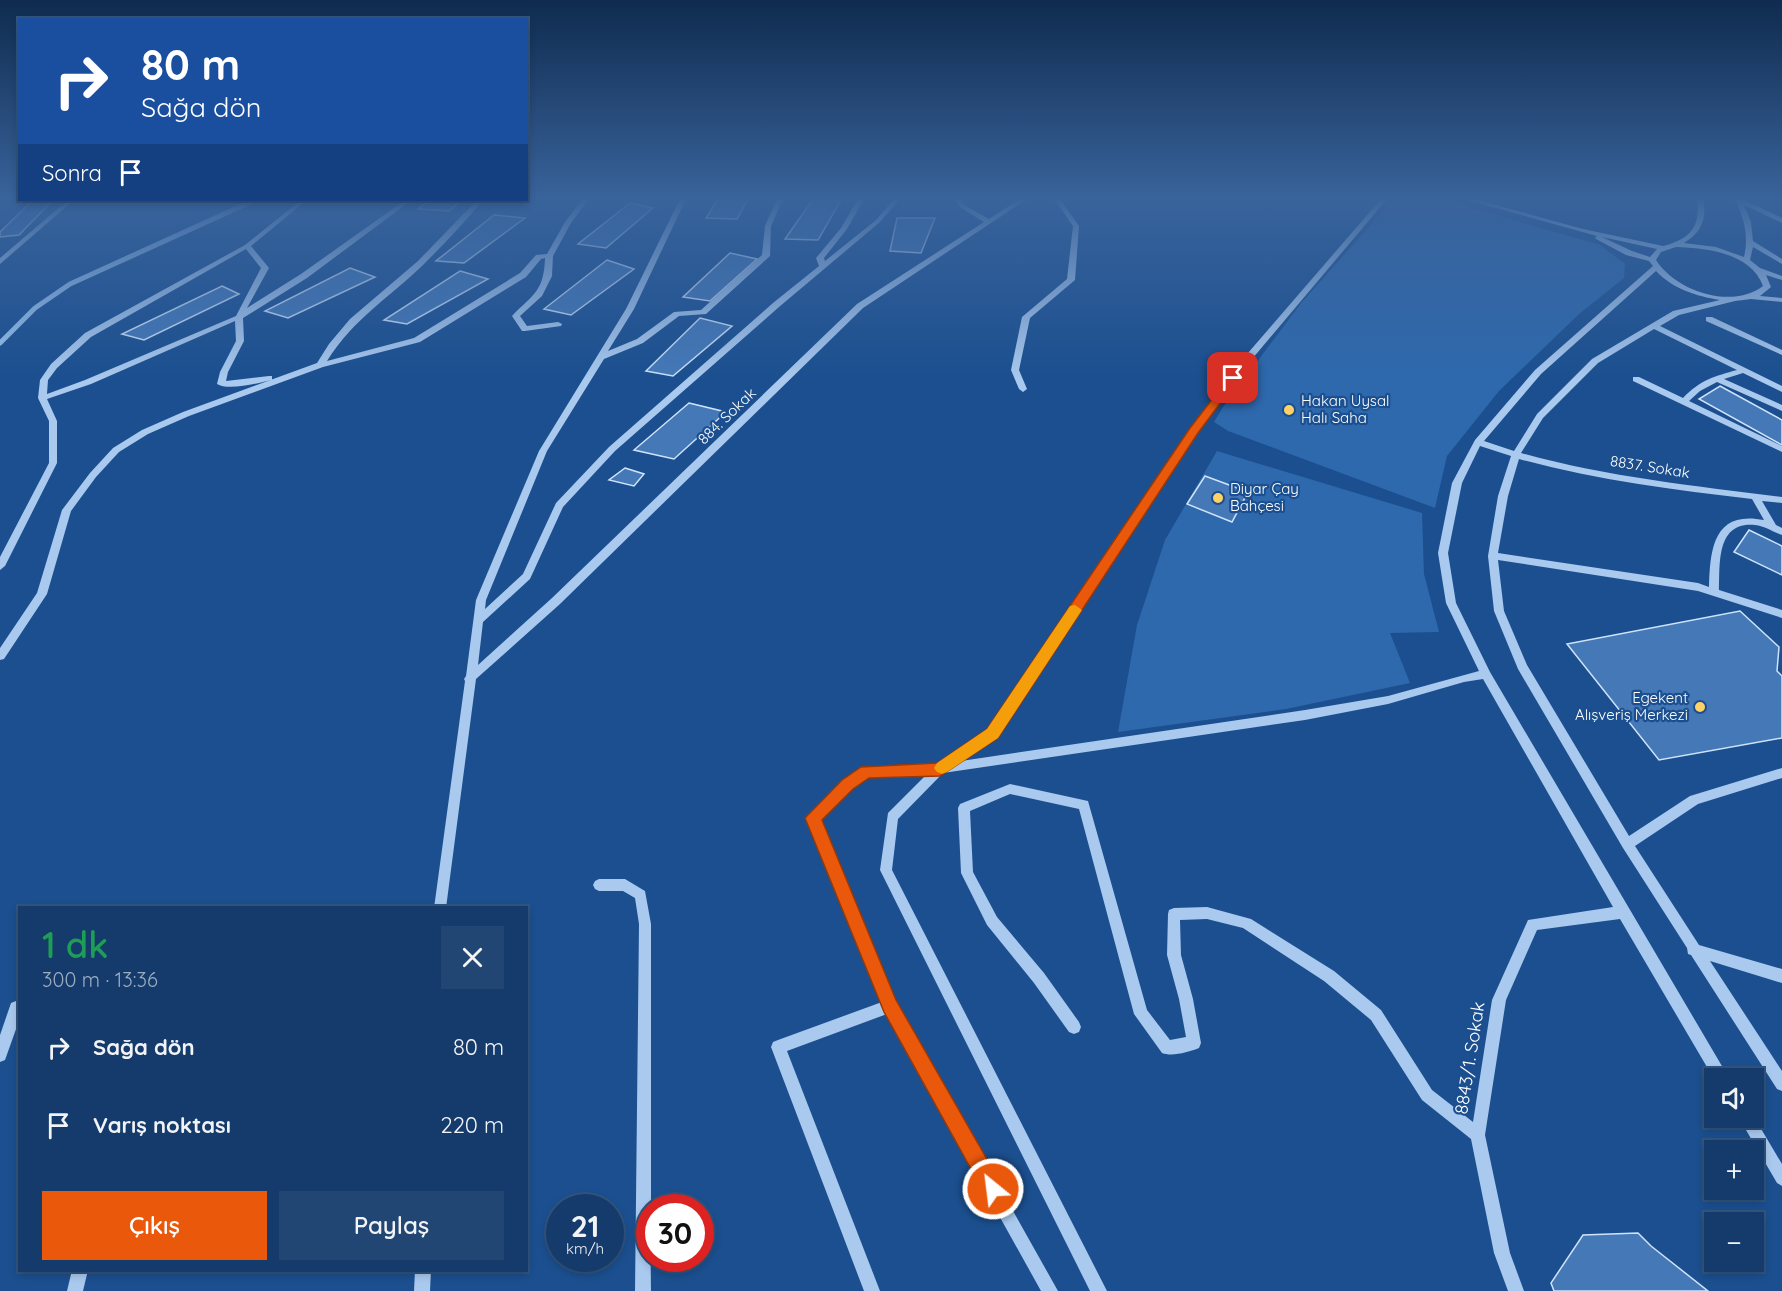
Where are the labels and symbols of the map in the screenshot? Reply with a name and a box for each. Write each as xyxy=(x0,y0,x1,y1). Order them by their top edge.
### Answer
pin xyxy=(1207,352,1258,403)
street label: 884. Sokak xyxy=(694,383,760,448)
place label: Hakan Uysal Halı Saha xyxy=(1301,391,1389,427)
marker: Hakan Uysal Halı Saha xyxy=(1282,403,1296,417)
street label: 8837. Sokak xyxy=(1609,451,1691,482)
place label: Diyar Çay Bahçesi xyxy=(1230,479,1299,515)
marker: Diyar Çay Bahçesi xyxy=(1211,491,1225,505)
place label: Egekent Alışveriş Merkezi xyxy=(1575,688,1688,724)
marker: Egekent Alışveriş Merkezi xyxy=(1693,700,1707,714)
street label: 8843/1. Sokak xyxy=(1449,1000,1490,1116)
position arrow xyxy=(961,1157,1025,1221)
speed limit sign: 30 xyxy=(636,1194,714,1272)

